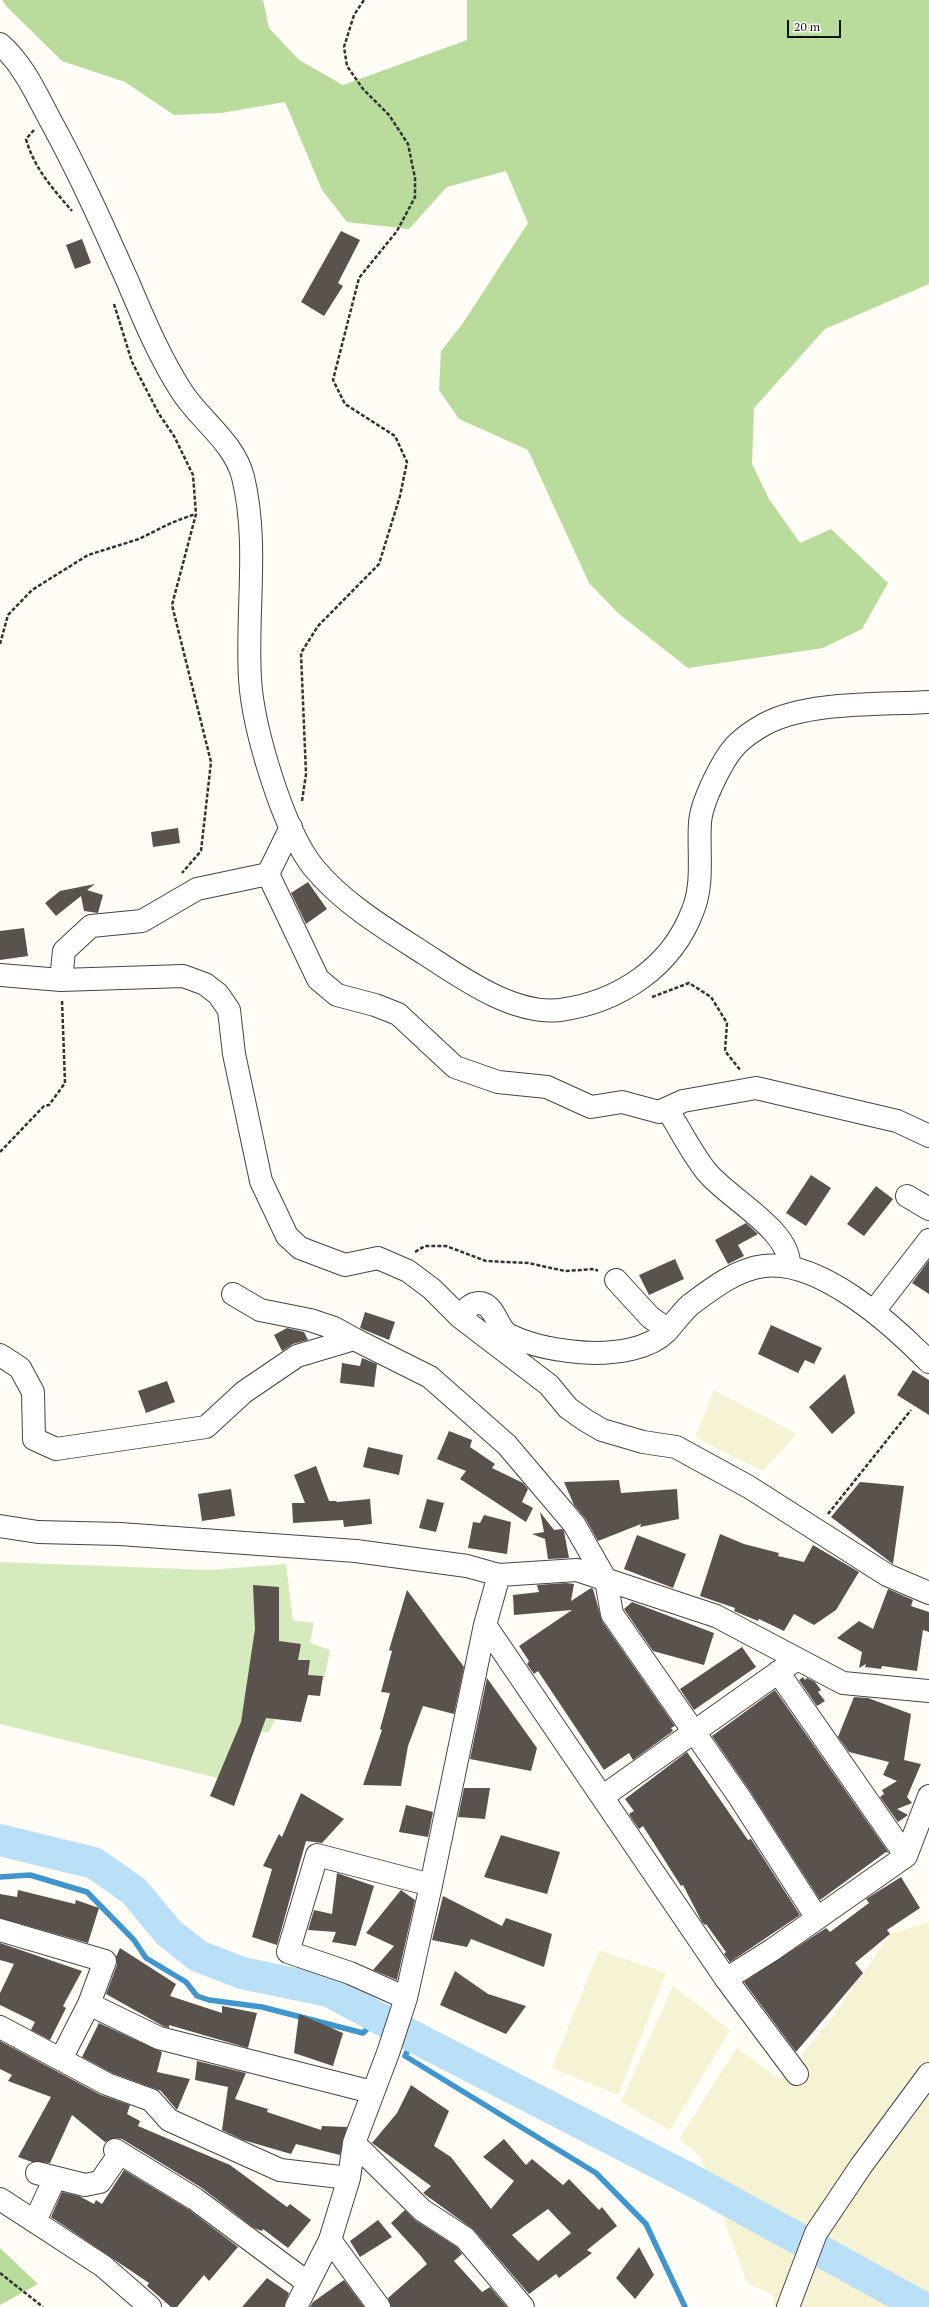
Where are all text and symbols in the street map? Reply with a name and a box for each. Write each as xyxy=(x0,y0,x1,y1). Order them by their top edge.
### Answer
scale bar xyxy=(789,12,843,38)
text: 20 m xyxy=(794,19,820,34)

